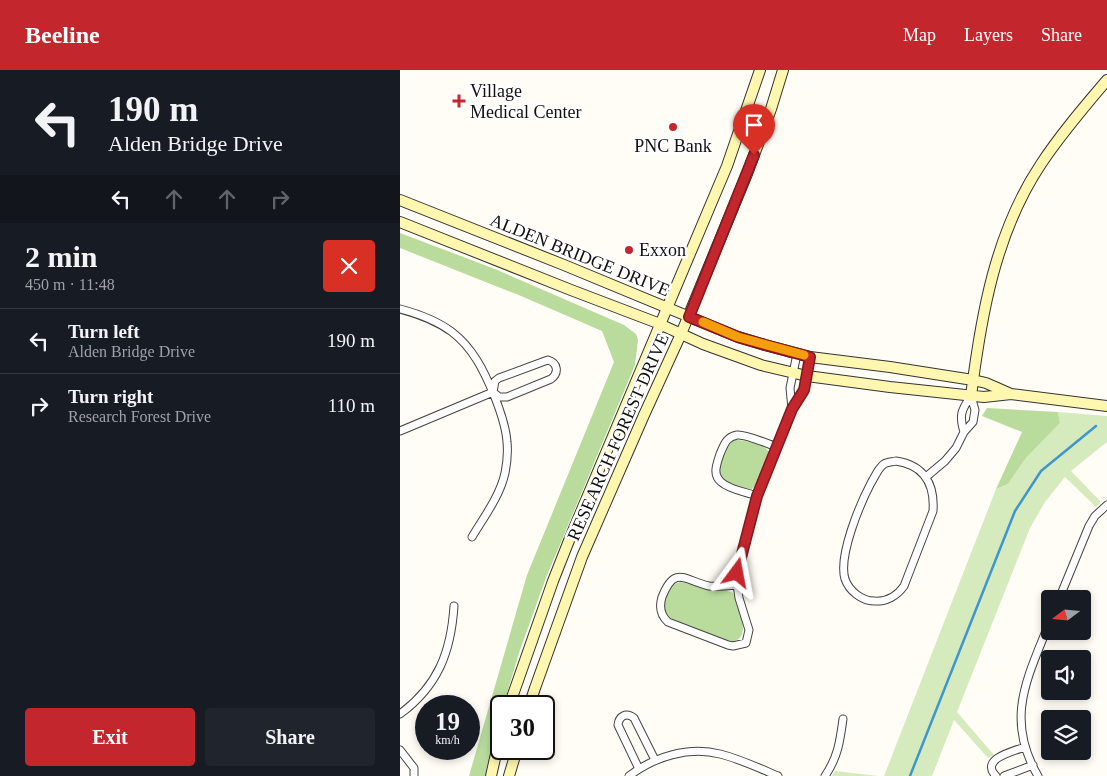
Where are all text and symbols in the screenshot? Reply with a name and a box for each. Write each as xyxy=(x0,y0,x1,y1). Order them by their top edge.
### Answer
text: Beeline xyxy=(25,22,100,48)
text: Map xyxy=(903,25,936,45)
text: Layers xyxy=(964,25,1013,45)
text: Share xyxy=(1041,25,1082,45)
place label: Village Medical Center xyxy=(470,81,581,122)
icon: left xyxy=(25,90,90,155)
text: 190 m xyxy=(108,90,198,129)
marker: Village Medical Center xyxy=(452,94,466,108)
pin xyxy=(733,104,775,155)
icon: arrive xyxy=(740,111,768,139)
marker: PNC Bank xyxy=(667,121,679,133)
text: Alden Bridge Drive xyxy=(108,131,283,156)
place label: PNC Bank xyxy=(634,136,712,156)
icon: left xyxy=(107,185,135,213)
icon: ahead xyxy=(160,185,188,213)
icon: ahead xyxy=(213,185,241,213)
icon: right xyxy=(266,185,294,213)
street label: ALDEN BRIDGE DRIVE xyxy=(487,210,673,300)
text: 2 min xyxy=(25,240,98,273)
button: close xyxy=(323,240,375,292)
place label: Exxon xyxy=(639,240,686,260)
marker: Exxon xyxy=(623,244,635,256)
text: 450 m · 11:48 xyxy=(25,276,115,293)
text: Turn left xyxy=(68,321,140,342)
icon: left xyxy=(25,327,53,355)
text: 190 m xyxy=(327,330,375,351)
street label: RESEARCH FOREST DRIVE xyxy=(563,330,673,544)
text: Alden Bridge Drive xyxy=(68,343,195,360)
text: Turn right xyxy=(68,386,153,407)
icon: right xyxy=(25,392,53,420)
text: 110 m xyxy=(328,395,375,416)
text: Research Forest Drive xyxy=(68,408,211,425)
position arrow xyxy=(710,546,762,598)
north arrow xyxy=(1041,590,1091,640)
map controls xyxy=(1041,590,1091,760)
button: sound xyxy=(1041,650,1091,700)
speed limit sign: 30 xyxy=(490,695,555,760)
button: Exit xyxy=(25,708,195,766)
button: Share xyxy=(205,708,375,766)
text: 19 xyxy=(435,708,460,735)
button: layers xyxy=(1041,710,1091,760)
text: km/h xyxy=(435,733,460,747)

